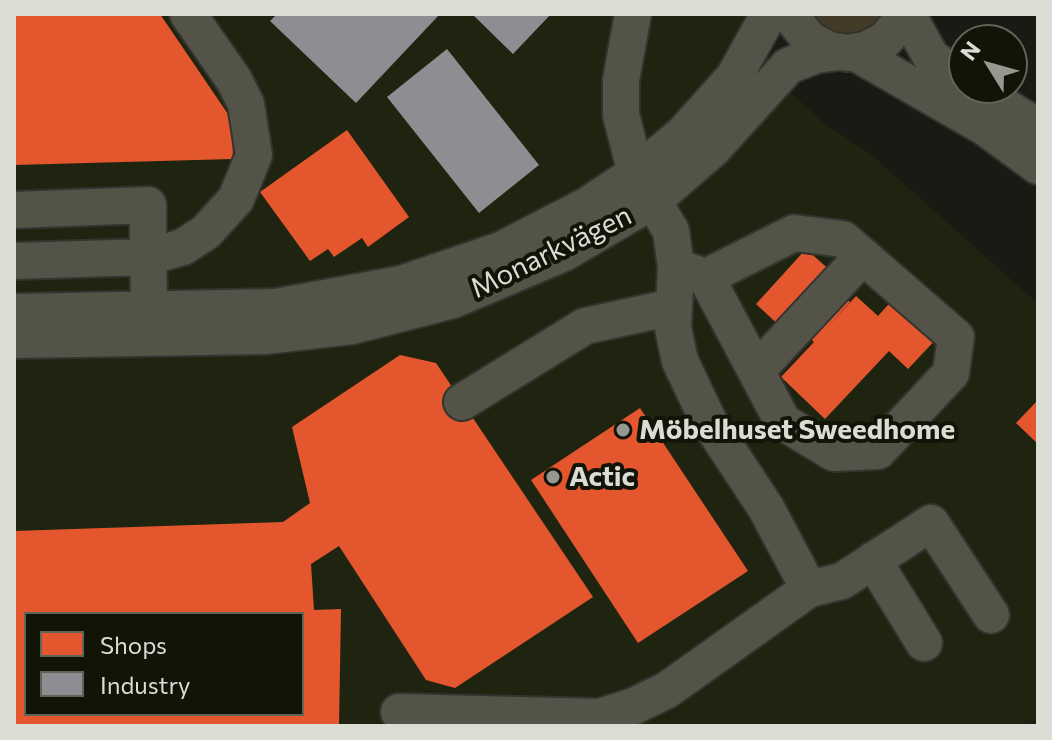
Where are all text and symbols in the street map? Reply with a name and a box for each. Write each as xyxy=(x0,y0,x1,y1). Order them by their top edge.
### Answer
north arrow xyxy=(948,24,1028,104)
text: N xyxy=(954,36,986,65)
street label: Monarkvägen xyxy=(465,199,637,305)
place label: Möbelhuset Sweedhome xyxy=(639,413,955,447)
marker: Möbelhuset Sweedhome xyxy=(614,421,632,439)
place label: Actic xyxy=(569,460,635,494)
marker: Actic xyxy=(544,468,562,486)
legend xyxy=(24,612,304,716)
text: Shops xyxy=(100,630,167,659)
text: Industry xyxy=(100,670,190,699)

